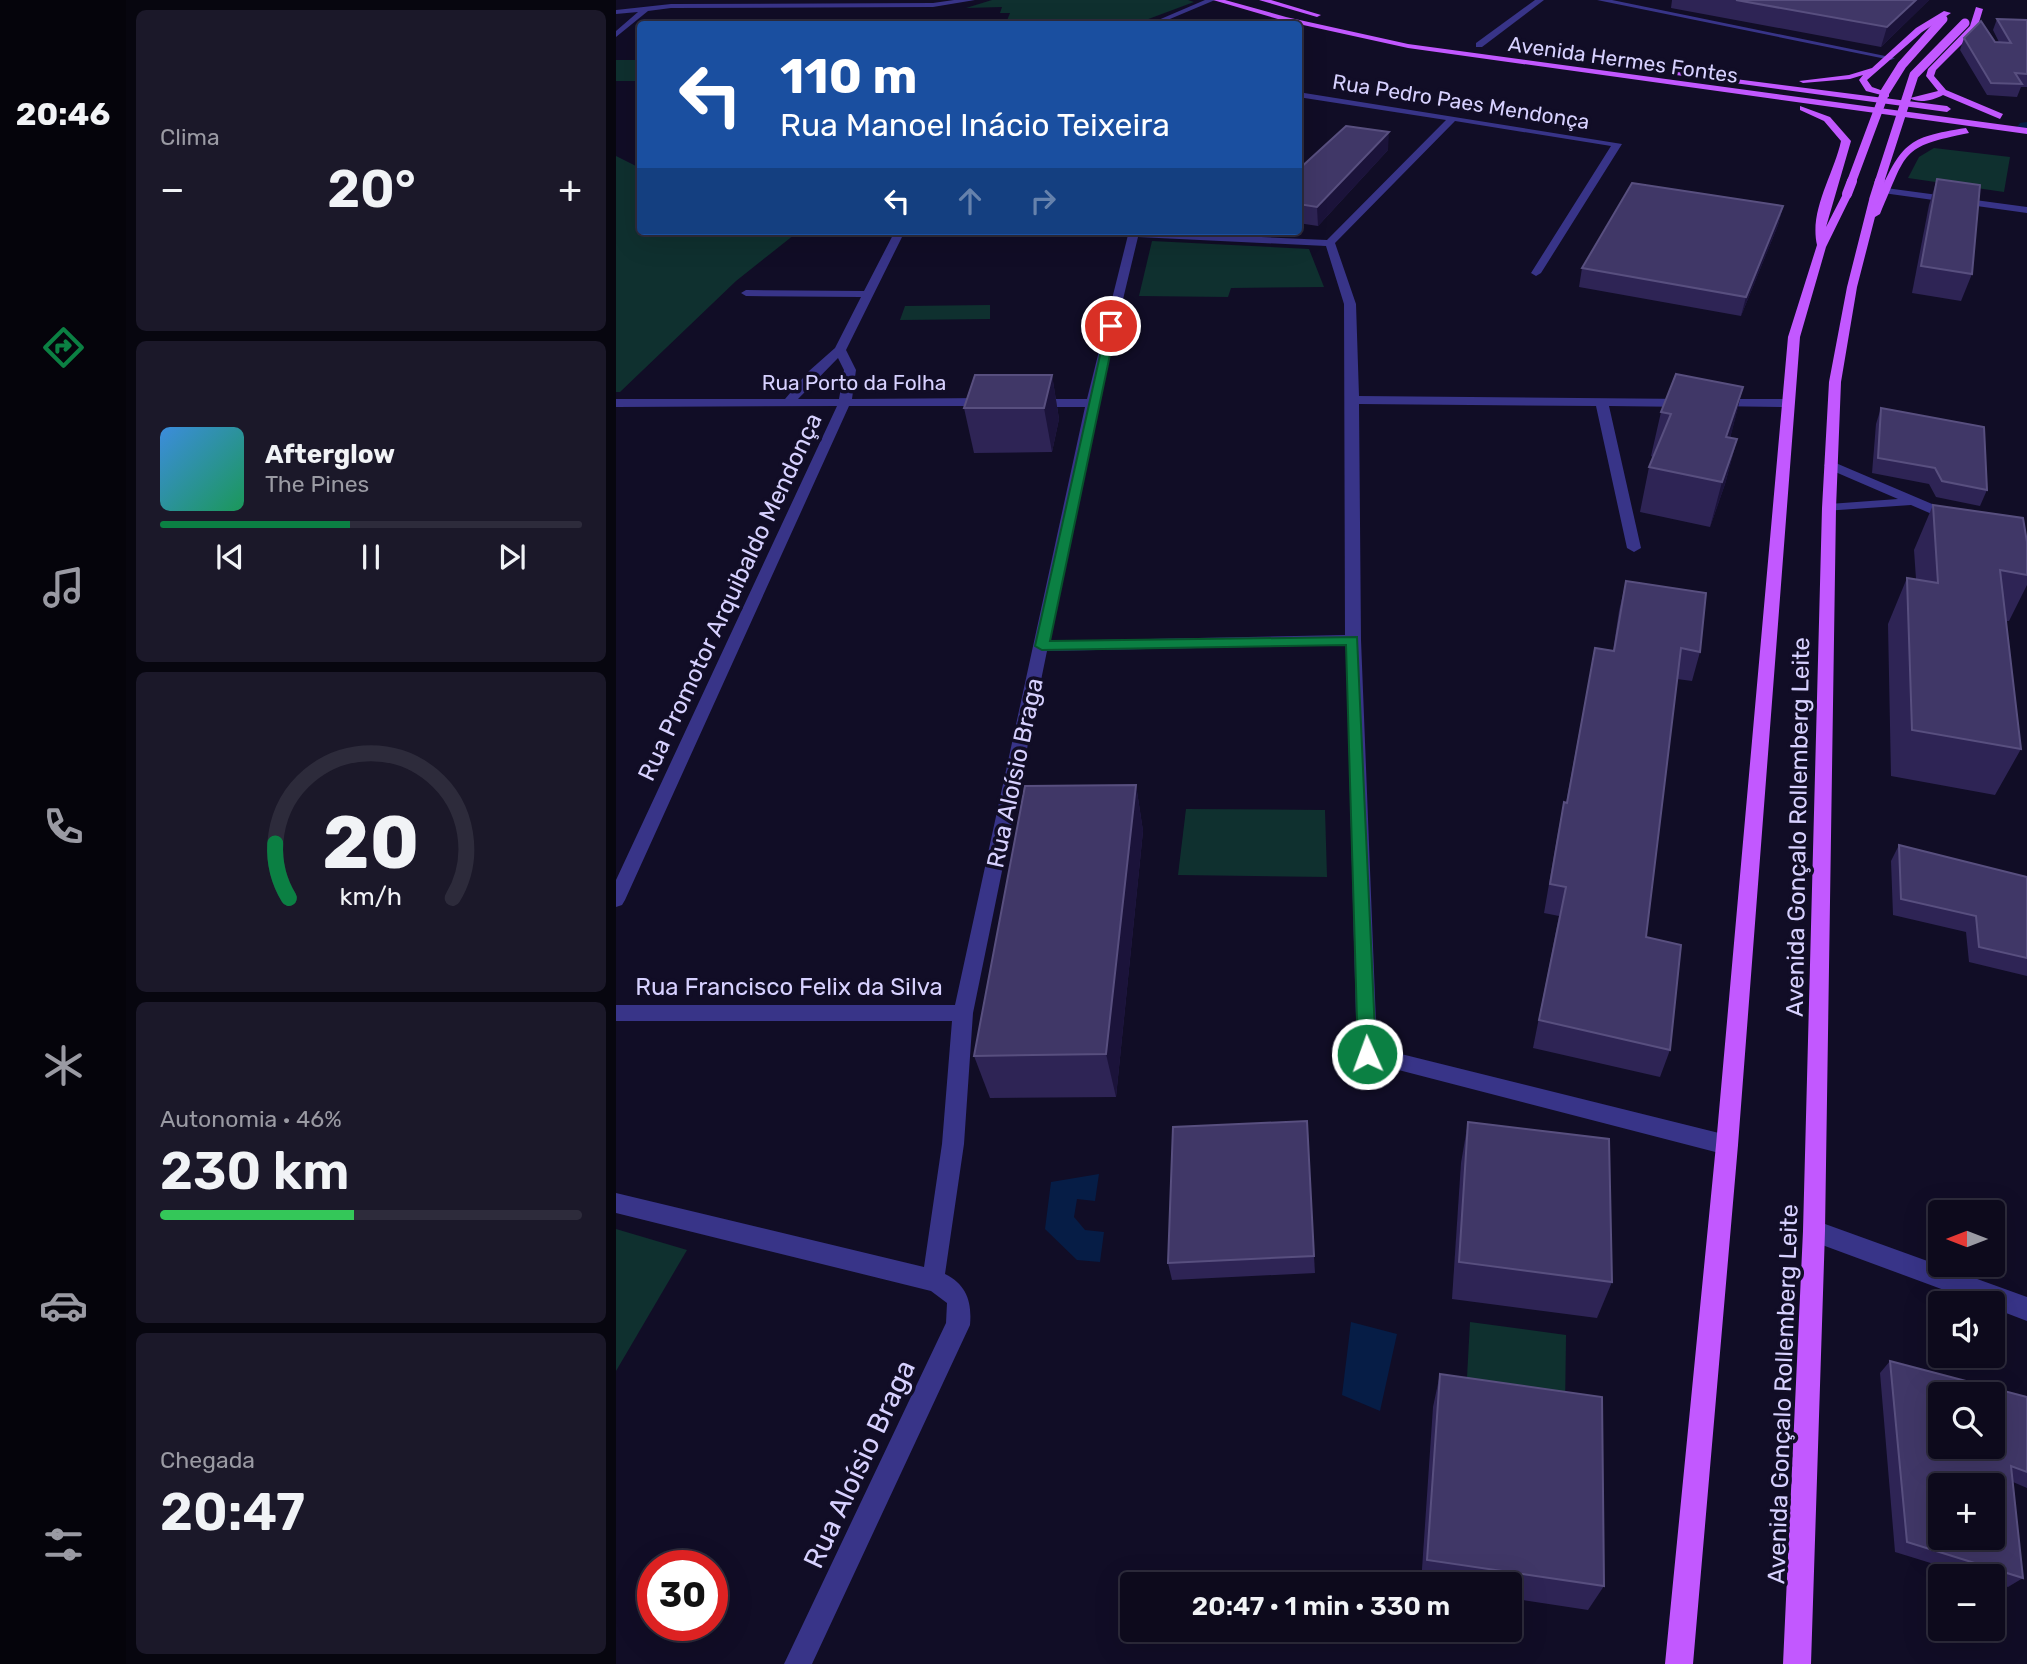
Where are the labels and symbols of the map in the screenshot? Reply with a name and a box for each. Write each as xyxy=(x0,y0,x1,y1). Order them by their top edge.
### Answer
street label: Avenida Hermes Fontes xyxy=(1507,31,1740,88)
street label: Rua Pedro Paes Mendonça xyxy=(1331,69,1591,134)
pin xyxy=(1081,296,1141,356)
street label: Rua Porto da Folha xyxy=(762,370,946,395)
street label: Rua Promotor Arquibaldo Mendonça xyxy=(632,409,828,785)
street label: Avenida Gonçalo Rollemberg Leite xyxy=(1781,637,1815,1017)
street label: Rua Aloísio Braga xyxy=(981,675,1049,871)
street label: Rua Francisco Felix da Silva xyxy=(635,973,943,1001)
position arrow xyxy=(1330,1017,1404,1091)
north arrow xyxy=(1928,1200,2006,1278)
street label: Avenida Gonçalo Rollemberg Leite xyxy=(1762,1204,1804,1584)
street label: Rua Aloísio Braga xyxy=(797,1355,922,1574)
speed limit sign: 30 xyxy=(637,1550,728,1641)

